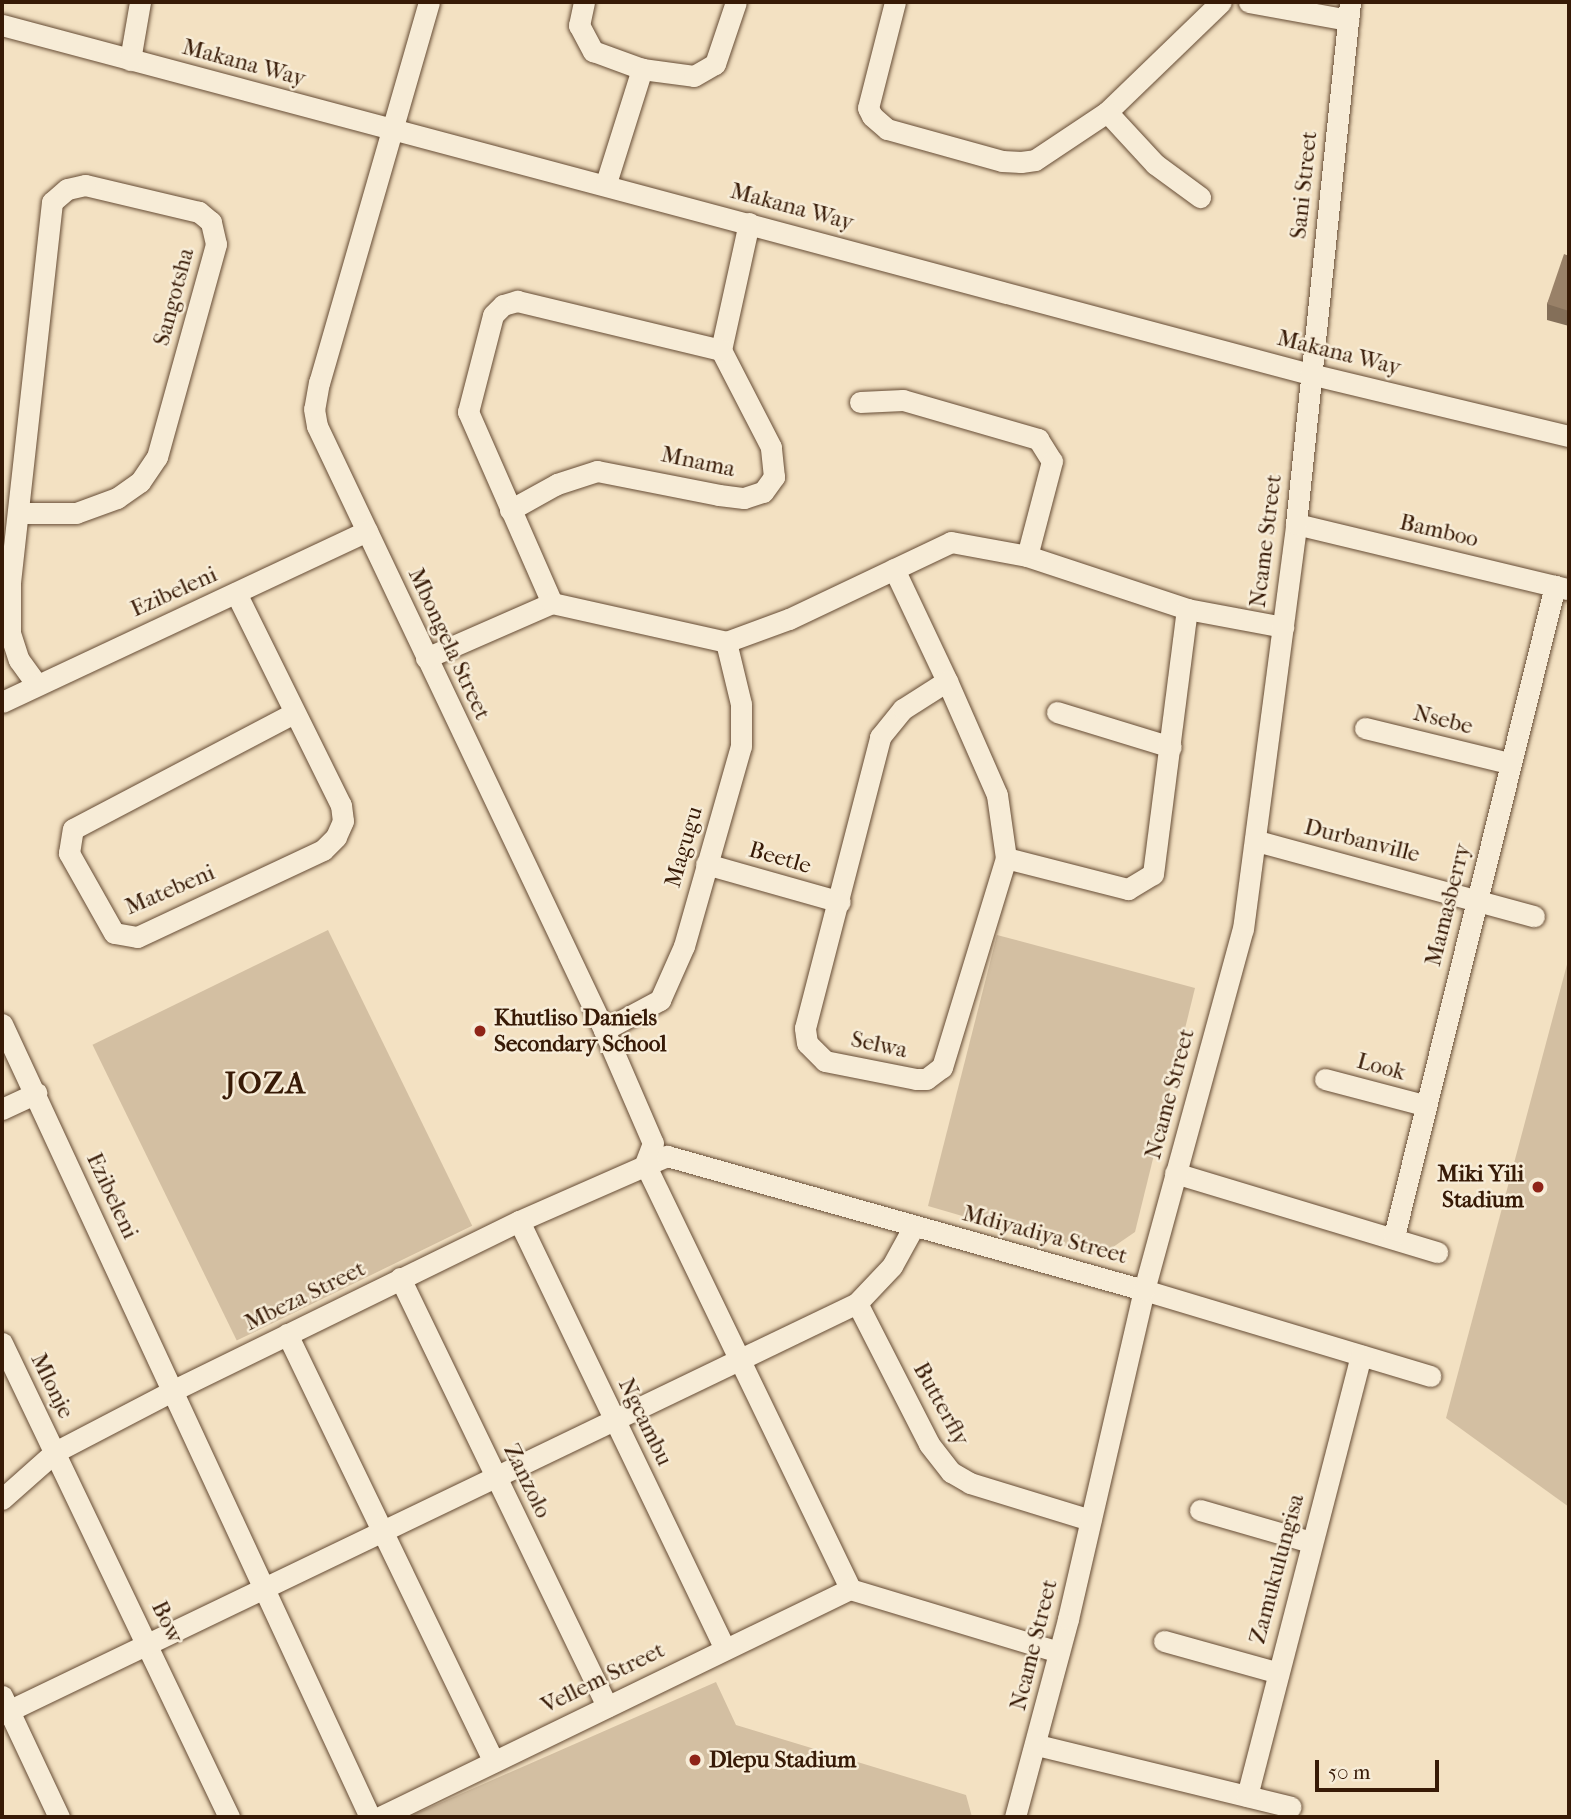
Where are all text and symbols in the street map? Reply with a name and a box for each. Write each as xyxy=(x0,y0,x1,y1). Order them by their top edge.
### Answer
street label: Makana Way xyxy=(179,33,309,93)
street label: Sani Street xyxy=(1285,130,1323,240)
street label: Makana Way xyxy=(727,177,857,237)
street label: Sangotsha xyxy=(148,245,200,349)
street label: Makana Way xyxy=(1274,324,1404,382)
street label: Mnama xyxy=(659,441,737,483)
street label: Ncame Street xyxy=(1244,473,1288,609)
street label: Bamboo xyxy=(1397,509,1481,553)
street label: Ezibeleni xyxy=(126,561,222,623)
street label: Mbongela Street xyxy=(402,564,496,724)
street label: Nsebe xyxy=(1410,699,1476,741)
street label: Magugu xyxy=(659,803,709,891)
street label: Durbanville xyxy=(1301,813,1423,869)
street label: Beetle xyxy=(746,836,814,880)
street label: Mamasberry xyxy=(1419,841,1477,969)
street label: Matebeni xyxy=(121,859,219,921)
place label: Khutliso Daniels Secondary School xyxy=(494,1004,667,1058)
marker: Khutliso Daniels Secondary School xyxy=(472,1023,488,1039)
street label: Selwa xyxy=(848,1026,910,1064)
street label: Ncame Street xyxy=(1139,1026,1201,1162)
street label: Look xyxy=(1354,1047,1408,1087)
district label: JOZA xyxy=(225,1066,307,1102)
street label: Ezibeleni xyxy=(80,1149,144,1243)
place label: Miki Yili Stadium xyxy=(1437,1160,1524,1214)
marker: Miki Yili Stadium xyxy=(1530,1179,1546,1195)
street label: Mdiyadiya Street xyxy=(960,1200,1130,1270)
street label: Mbeza Street xyxy=(240,1255,370,1337)
street label: Mlonje xyxy=(24,1349,80,1423)
street label: Butterfly xyxy=(907,1358,975,1450)
street label: Ngcambu xyxy=(612,1374,678,1470)
street label: Zanzolo xyxy=(497,1439,557,1523)
street label: Zamukulungisa xyxy=(1244,1491,1310,1647)
street label: Ncame Street xyxy=(1004,1577,1064,1713)
street label: Bow xyxy=(145,1596,189,1648)
street label: Vellem Street xyxy=(537,1636,669,1720)
scale bar xyxy=(1319,1745,1443,1789)
place label: Dlepu Stadium xyxy=(709,1746,856,1774)
marker: Dlepu Stadium xyxy=(687,1752,703,1768)
text: 50 m xyxy=(1328,1760,1371,1784)

